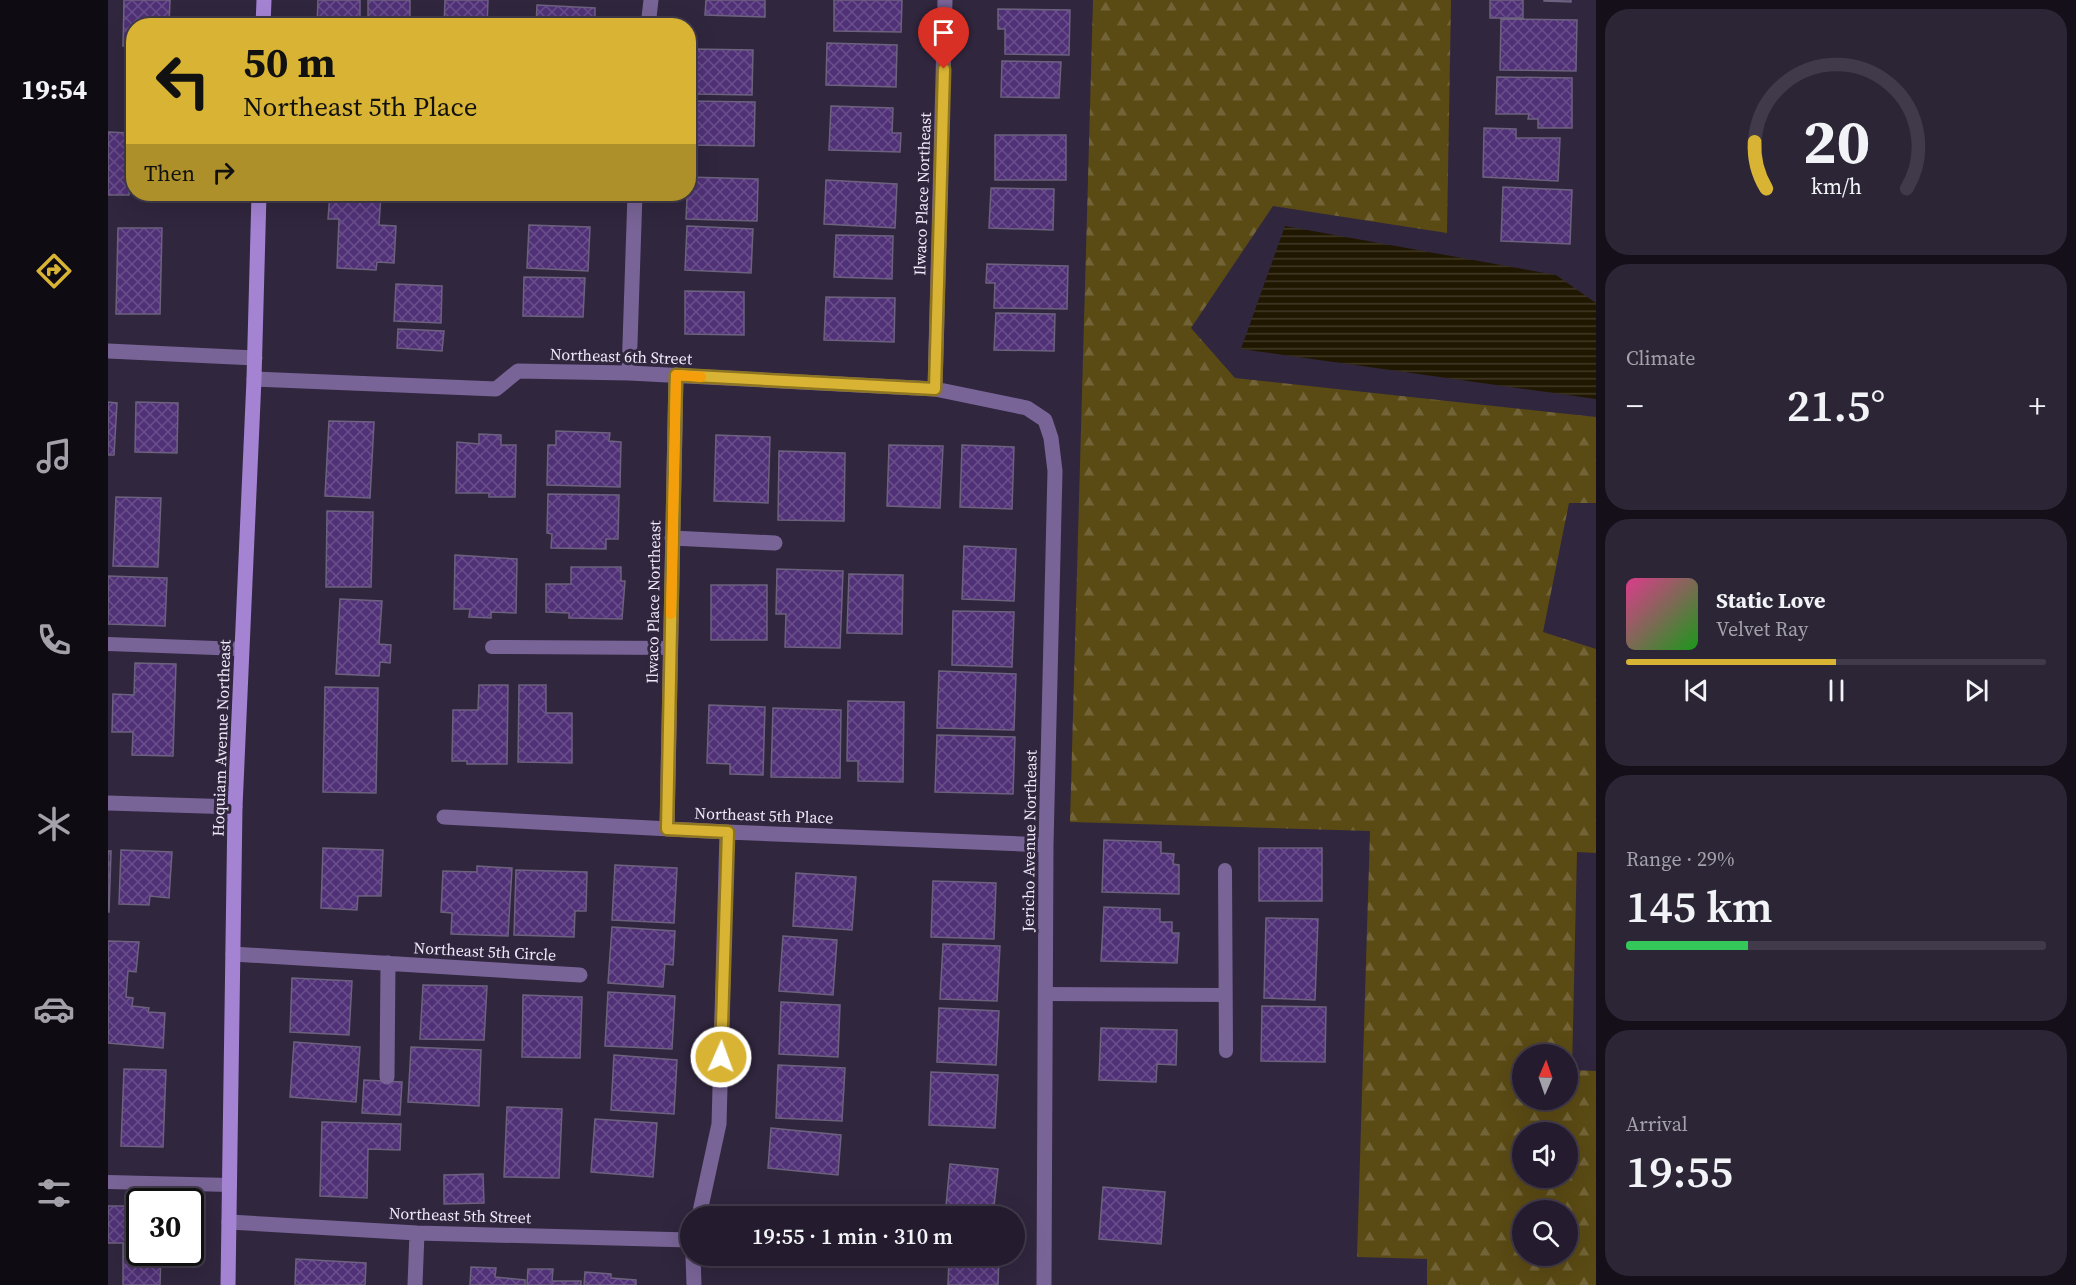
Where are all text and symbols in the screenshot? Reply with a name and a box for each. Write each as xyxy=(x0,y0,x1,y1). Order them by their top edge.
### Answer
pin xyxy=(918,7,969,69)
icon: arrive xyxy=(927,16,960,49)
text: 50 m xyxy=(243,33,336,91)
icon: left xyxy=(144,42,222,120)
text: 19:54 xyxy=(21,71,87,108)
text: Northeast 5th Place xyxy=(243,88,477,125)
text: 20 xyxy=(1802,98,1870,184)
street label: Ilwaco Place Northeast xyxy=(908,111,936,276)
icon: right xyxy=(207,156,240,189)
text: Then xyxy=(144,158,195,188)
text: km/h xyxy=(1810,172,1862,201)
icon: directions xyxy=(33,250,75,292)
street label: Northeast 6th Street xyxy=(550,343,693,370)
text: Climate xyxy=(1626,344,1695,372)
text: 21.5° xyxy=(1787,374,1885,436)
text: − xyxy=(1626,383,1644,428)
text: + xyxy=(2029,383,2046,428)
icon: music xyxy=(33,435,75,477)
street label: Ilwaco Place Northeast xyxy=(641,519,665,684)
text: Static Love xyxy=(1716,585,1826,615)
text: Velvet Ray xyxy=(1716,615,1808,643)
icon: phone xyxy=(33,619,75,661)
street label: Hoquiam Avenue Northeast xyxy=(207,638,235,837)
icon: previous xyxy=(1680,674,1713,707)
icon: pause xyxy=(1820,674,1853,707)
icon: next xyxy=(1960,674,1993,707)
street label: Jericho Avenue Northeast xyxy=(1016,749,1042,933)
street label: Northeast 5th Place xyxy=(694,802,834,828)
icon: climate xyxy=(33,803,75,845)
text: Range · 29% xyxy=(1626,845,1735,873)
text: 145 km xyxy=(1626,875,1773,937)
street label: Northeast 5th Circle xyxy=(413,936,557,966)
icon: car xyxy=(33,988,75,1030)
position arrow xyxy=(689,1025,753,1089)
north arrow xyxy=(1512,1044,1578,1110)
map controls xyxy=(1512,1044,1578,1266)
text: Arrival xyxy=(1626,1110,1688,1138)
button: sound xyxy=(1512,1122,1578,1188)
text: 19:55 xyxy=(1626,1140,1733,1202)
icon: filters xyxy=(33,1172,75,1214)
speed limit sign: 30 xyxy=(126,1188,204,1266)
button: search xyxy=(1512,1200,1578,1266)
street label: Northeast 5th Street xyxy=(389,1202,532,1229)
text: 19:55 · 1 min · 310 m xyxy=(752,1221,953,1251)

